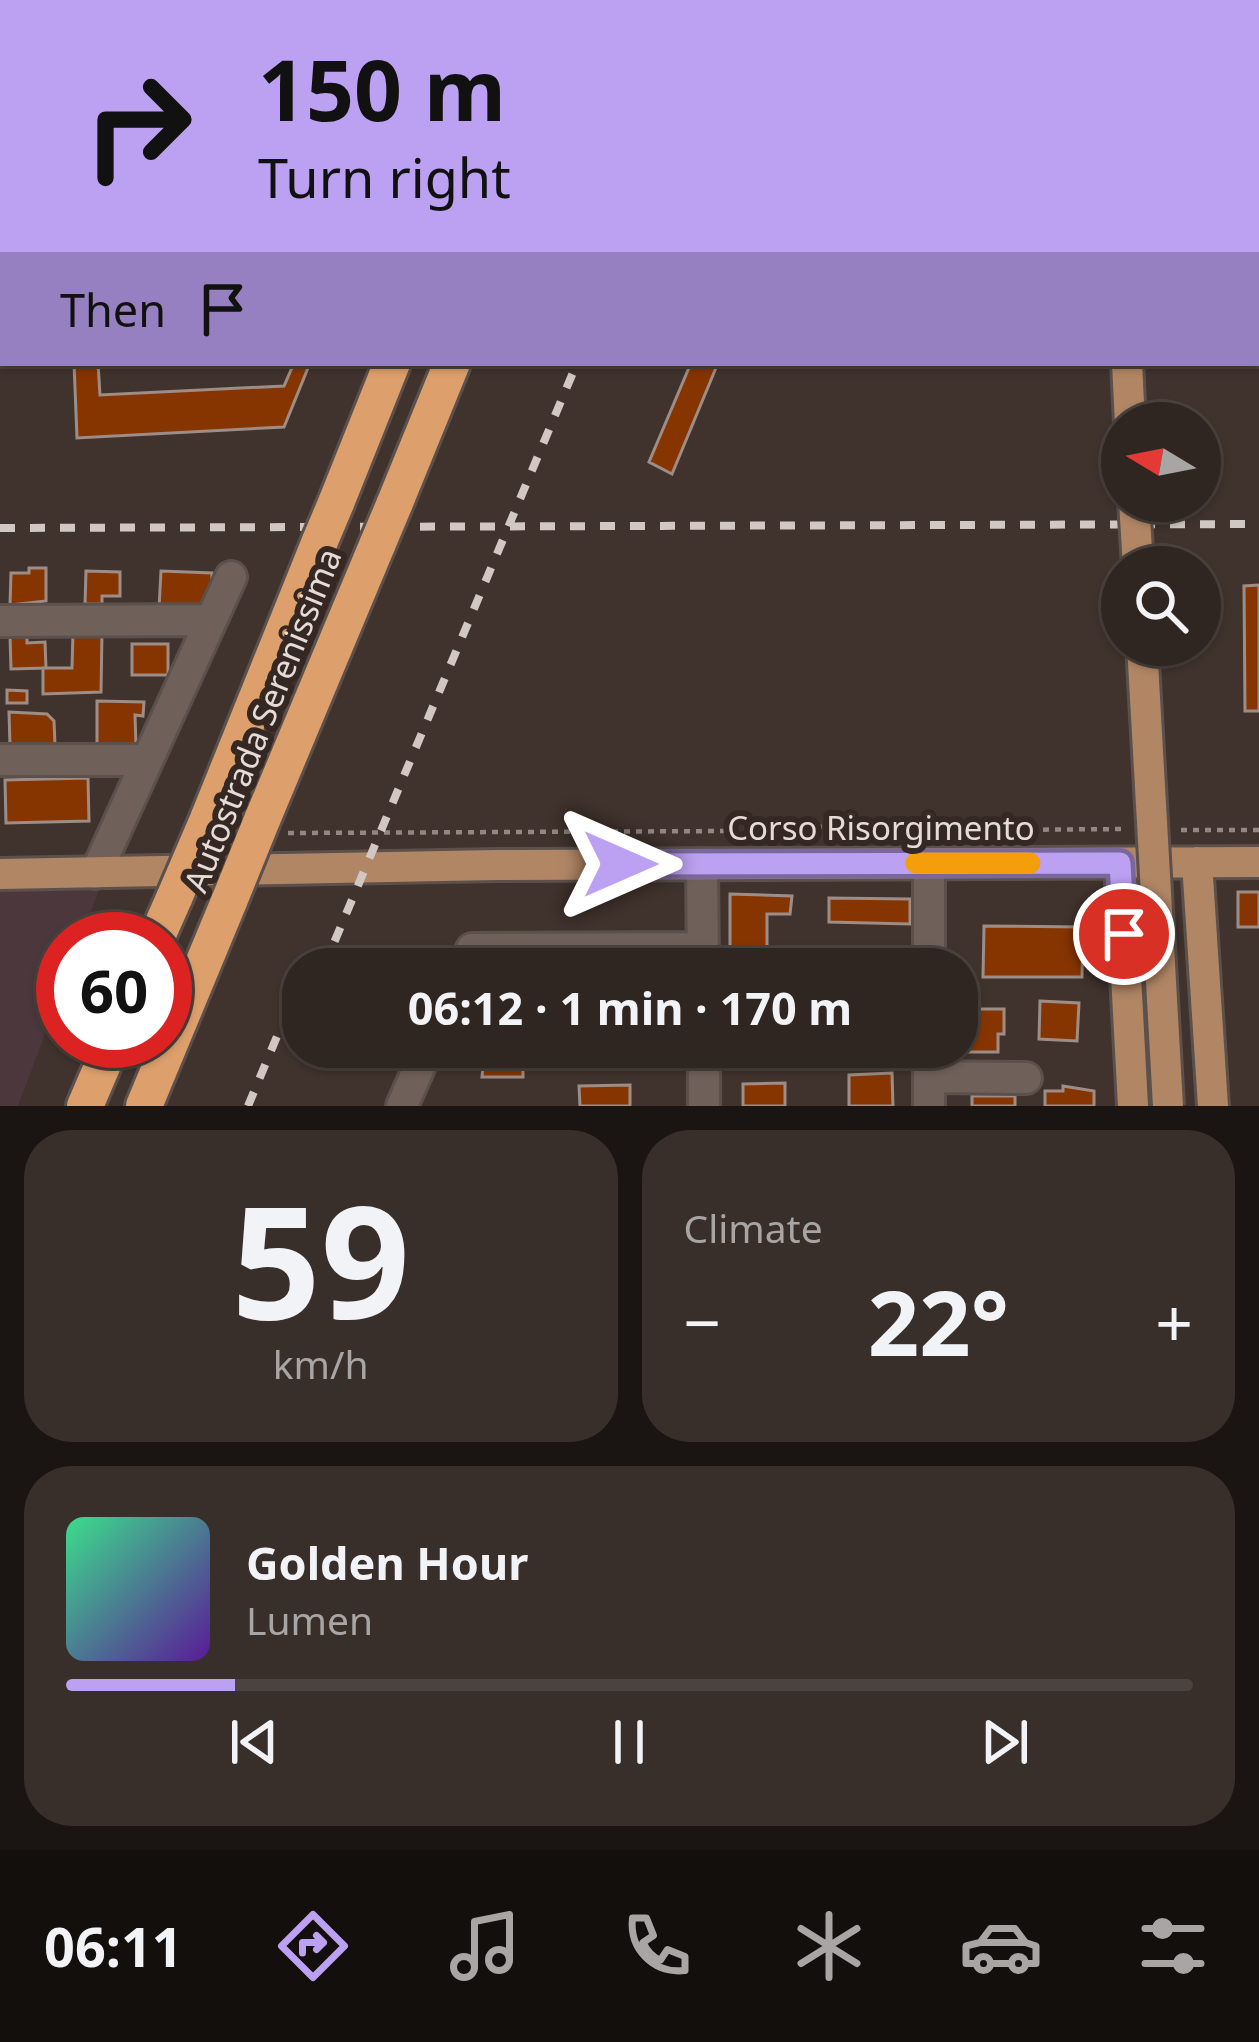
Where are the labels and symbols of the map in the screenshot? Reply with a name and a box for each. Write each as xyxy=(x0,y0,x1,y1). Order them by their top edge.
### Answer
north arrow xyxy=(1101,402,1221,522)
street label: Autostrada Serenissima xyxy=(172,542,352,898)
position arrow xyxy=(557,801,683,927)
street label: Corso Risorgimento xyxy=(727,805,1035,850)
pin xyxy=(1073,883,1175,985)
speed limit sign: 60 xyxy=(36,912,192,1068)

